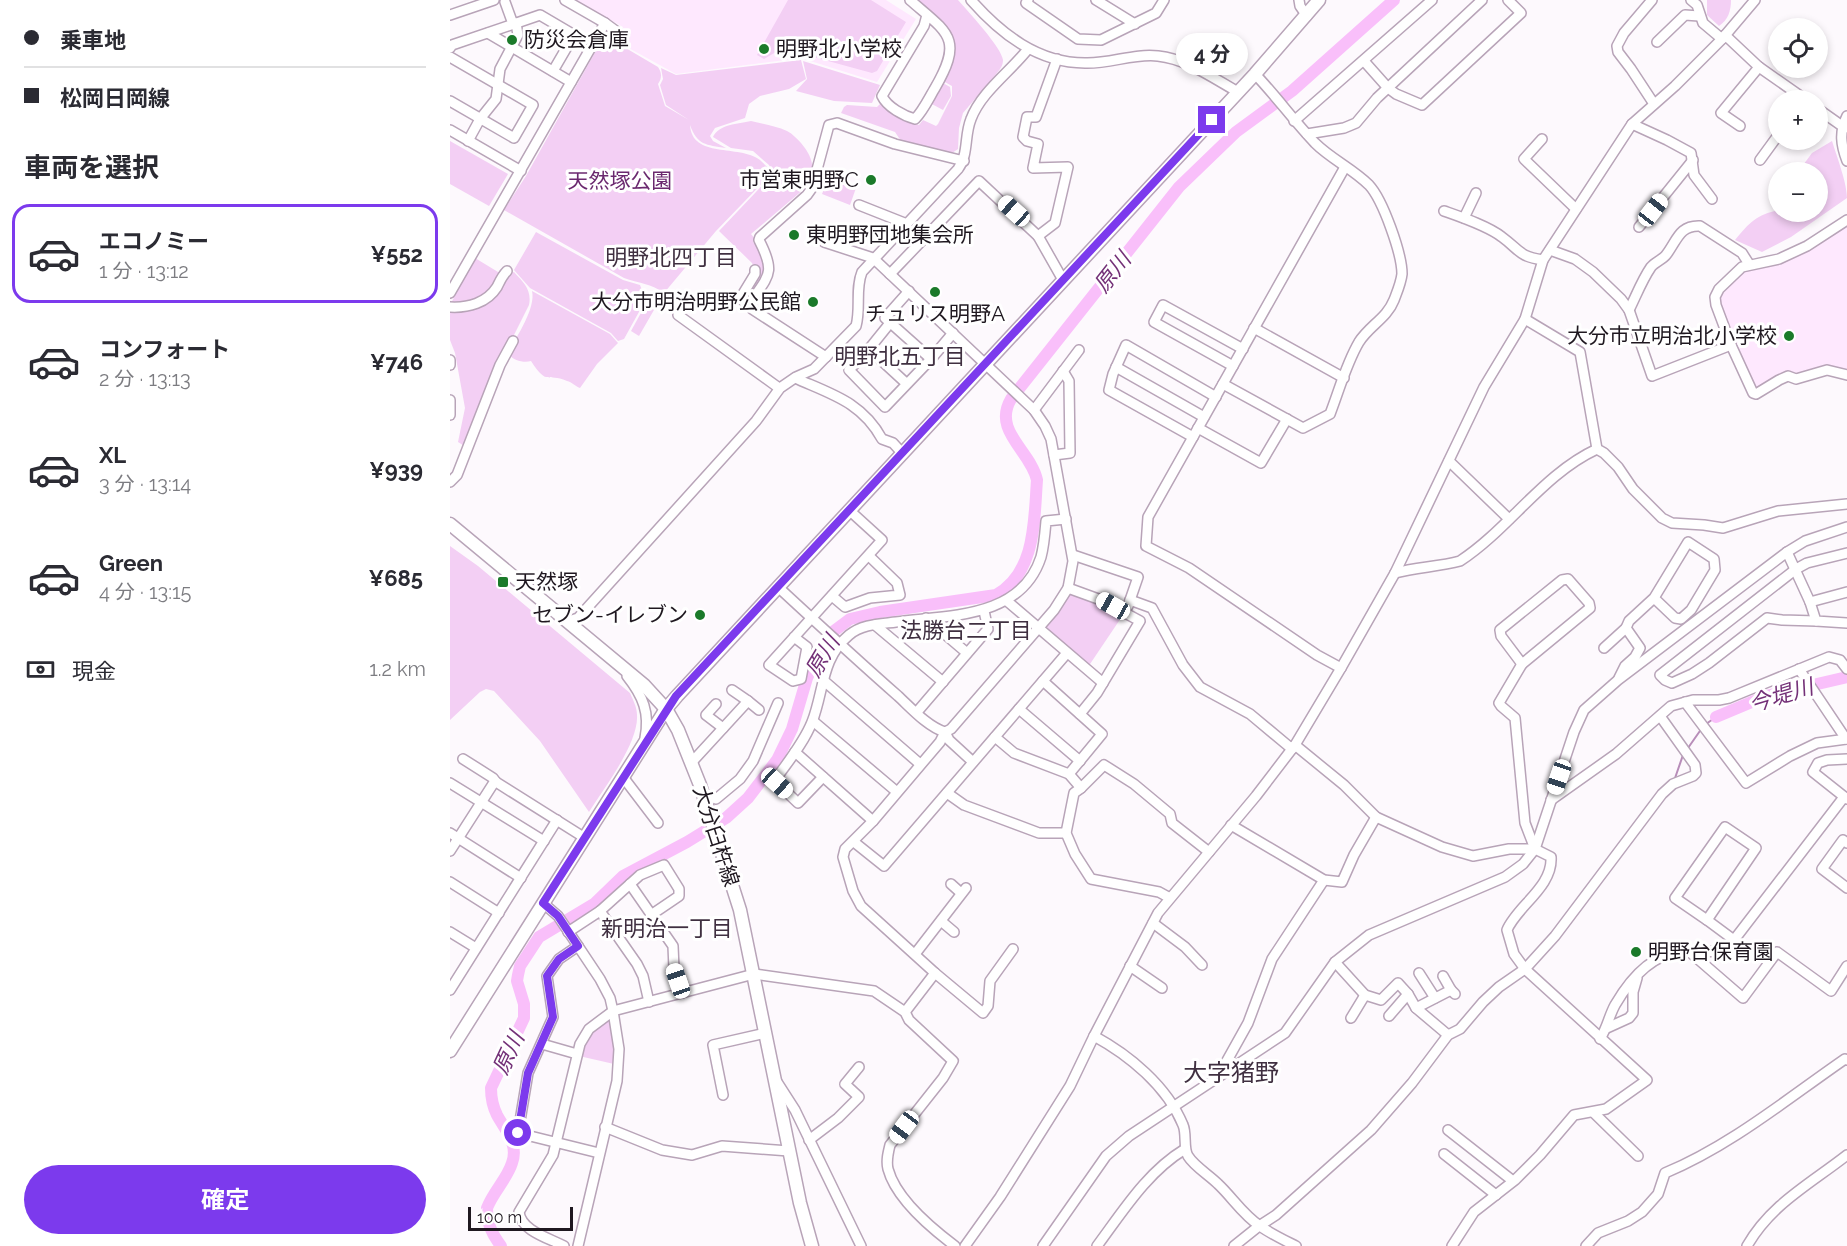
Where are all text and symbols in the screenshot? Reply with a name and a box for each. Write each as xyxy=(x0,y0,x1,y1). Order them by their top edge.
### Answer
map controls xyxy=(1768,18,1828,222)
button: locate xyxy=(1768,18,1828,78)
text: 乗車地 xyxy=(60,27,126,53)
place label: 防災会倉庫 xyxy=(524,27,629,52)
marker: 防災会倉庫 xyxy=(505,33,519,47)
callout: 4 分 xyxy=(1176,33,1248,75)
place label: 明野北小学校 xyxy=(776,36,902,61)
marker: 明野北小学校 xyxy=(757,42,771,56)
text: 4 分 xyxy=(1194,42,1230,66)
text: 松岡日岡線 xyxy=(60,85,170,111)
button: + xyxy=(1768,90,1828,150)
route end xyxy=(1198,106,1225,133)
text: 車両を選択 xyxy=(24,152,159,183)
button: − xyxy=(1768,162,1828,222)
place label: 市営東明野C xyxy=(740,167,859,192)
park label: 天然塚公園 xyxy=(568,168,673,193)
marker: 市営東明野C xyxy=(864,173,878,187)
car xyxy=(1635,190,1671,230)
car xyxy=(995,192,1033,230)
place label: 東明野団地集会所 xyxy=(806,222,974,247)
icon: car xyxy=(27,227,81,281)
text: エコノミー xyxy=(99,228,209,254)
marker: 東明野団地集会所 xyxy=(787,228,801,242)
text: ¥552 xyxy=(371,241,423,267)
district label: 明野北四丁目 xyxy=(605,244,737,270)
water label: 原川 xyxy=(1088,245,1137,297)
text: 1 分 · 13:12 xyxy=(99,259,189,283)
marker: チュリス明野A xyxy=(928,285,942,299)
place label: 大分市明治明野公民館 xyxy=(591,289,801,314)
marker: 大分市明治明野公民館 xyxy=(806,295,820,309)
place label: チュリス明野A xyxy=(865,301,1005,326)
place label: 大分市立明治北小学校 xyxy=(1567,323,1777,348)
marker: 大分市立明治北小学校 xyxy=(1782,329,1796,343)
icon: car xyxy=(27,335,81,389)
text: コンフォート xyxy=(99,336,230,362)
district label: 明野北五丁目 xyxy=(834,343,966,369)
text: ¥746 xyxy=(370,349,423,375)
text: 2 分 · 13:13 xyxy=(99,367,191,391)
text: XL xyxy=(99,442,126,468)
icon: car xyxy=(27,443,81,497)
text: ¥939 xyxy=(369,457,423,483)
text: 3 分 · 13:14 xyxy=(99,472,191,496)
text: Green xyxy=(99,550,163,576)
icon: car xyxy=(27,551,81,605)
text: ¥685 xyxy=(369,565,423,591)
place label: 天然塚 xyxy=(515,569,578,594)
marker: 天然塚 xyxy=(496,575,510,589)
text: 4 分 · 13:15 xyxy=(99,580,191,604)
car xyxy=(1093,589,1133,623)
place label: セブン-イレブン xyxy=(532,602,688,627)
marker: セブン-イレブン xyxy=(693,608,707,622)
district label: 法勝台二丁目 xyxy=(900,617,1032,643)
water label: 原川 xyxy=(800,629,846,682)
icon: cash xyxy=(24,653,57,686)
text: 1.2 km xyxy=(369,657,426,681)
text: 現金 xyxy=(72,658,116,684)
water label: 今堤川 xyxy=(1746,672,1818,717)
car xyxy=(1545,757,1573,797)
car xyxy=(758,764,796,802)
street label: 大分臼杵線 xyxy=(688,782,745,890)
district label: 新明治一丁目 xyxy=(601,915,733,941)
place label: 明野台保育園 xyxy=(1648,939,1774,964)
marker: 明野台保育園 xyxy=(1629,945,1643,959)
car xyxy=(664,961,692,1001)
water label: 原川 xyxy=(487,1026,530,1078)
district label: 大字猪野 xyxy=(1183,1058,1279,1087)
car xyxy=(886,1107,922,1147)
route start xyxy=(504,1119,531,1146)
button: 確定 xyxy=(24,1165,426,1234)
scale bar xyxy=(468,1204,573,1232)
text: 100 m xyxy=(477,1208,522,1227)

